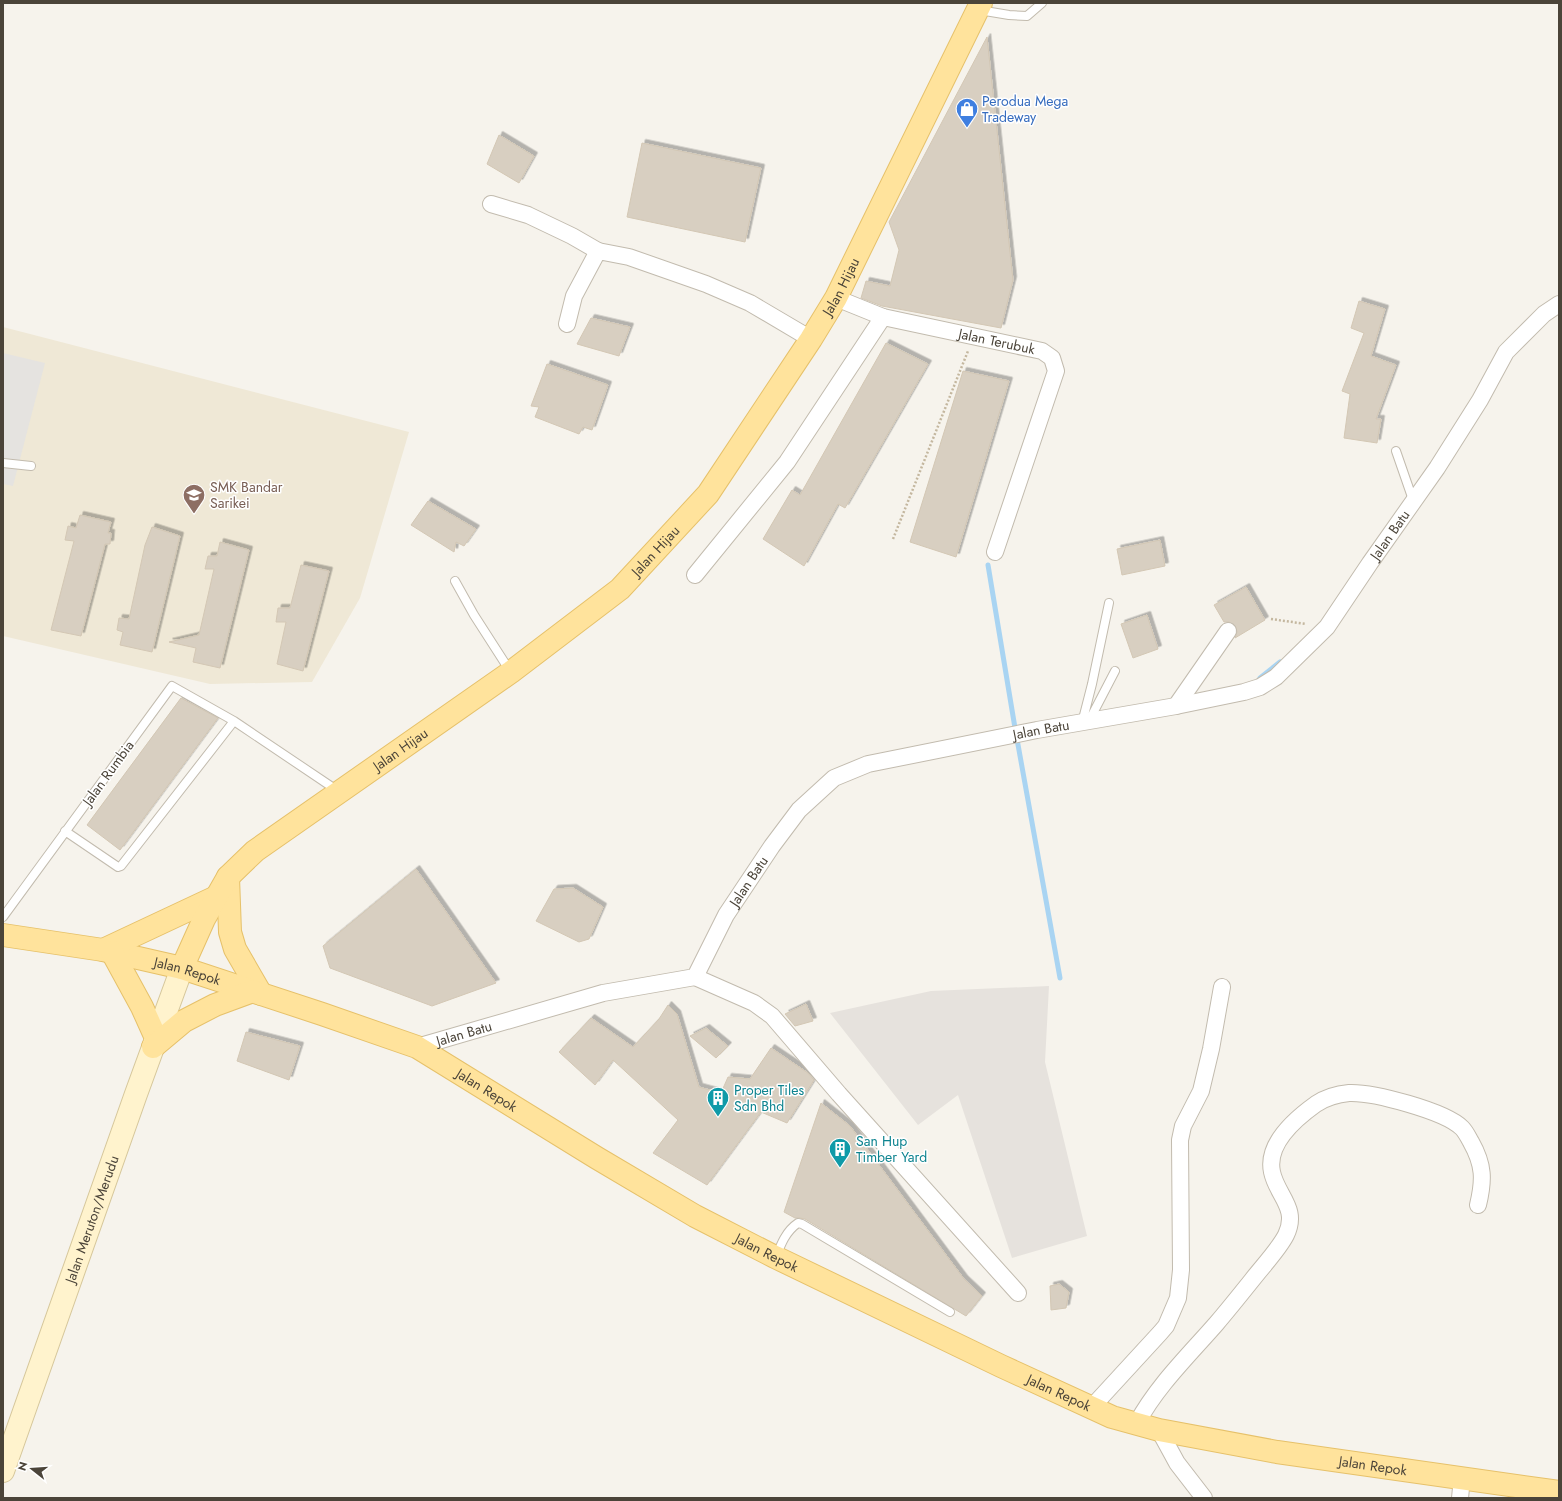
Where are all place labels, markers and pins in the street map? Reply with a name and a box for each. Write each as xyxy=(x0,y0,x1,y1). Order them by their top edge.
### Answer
place label: Perodua Mega Tradeway xyxy=(982,91,1068,127)
shop icon: Perodua Mega Tradeway xyxy=(954,96,980,129)
place label: SMK Bandar Sarikei xyxy=(210,477,283,513)
school or university icon: SMK Bandar Sarikei xyxy=(181,482,207,515)
place label: Proper Tiles Sdn Bhd xyxy=(734,1080,804,1116)
building icon: Proper Tiles Sdn Bhd xyxy=(705,1085,731,1118)
place label: San Hup Timber Yard xyxy=(856,1131,927,1167)
building icon: San Hup Timber Yard xyxy=(827,1136,853,1169)

